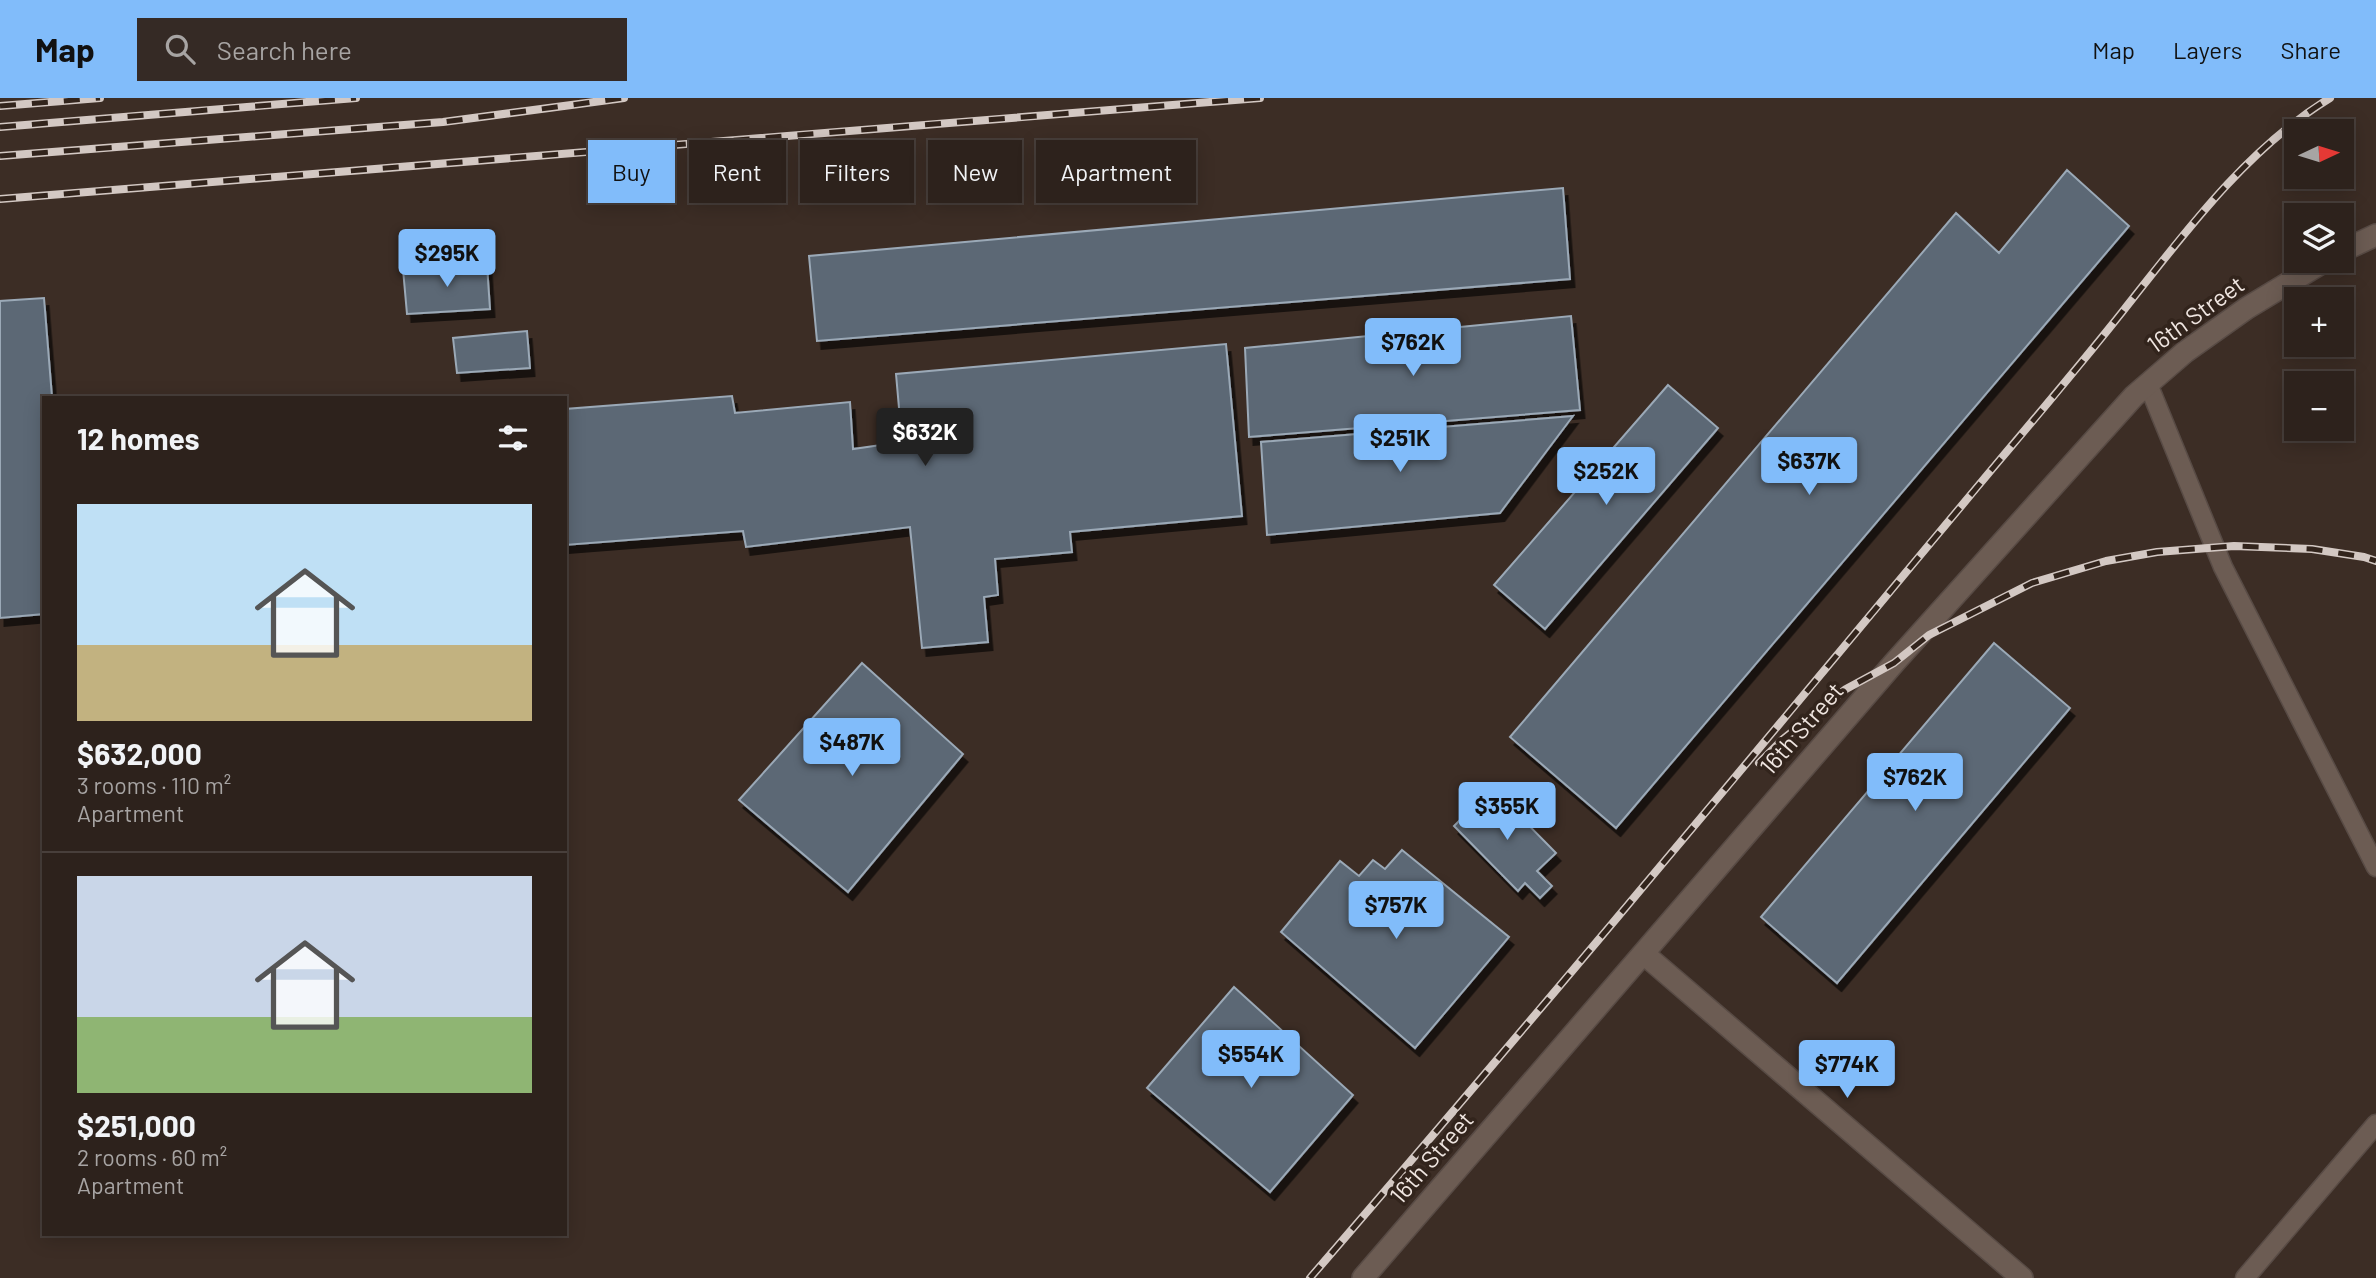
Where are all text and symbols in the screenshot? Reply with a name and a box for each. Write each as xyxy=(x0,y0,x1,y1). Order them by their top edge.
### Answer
search box xyxy=(137,18,627,81)
text: Map xyxy=(35,29,95,69)
icon: search xyxy=(161,30,199,68)
text: Search here xyxy=(217,34,352,65)
text: Map xyxy=(2092,35,2135,64)
text: Layers xyxy=(2173,35,2242,64)
text: Share xyxy=(2280,35,2341,64)
north arrow xyxy=(2284,119,2354,189)
map controls xyxy=(2284,119,2354,441)
chip: Buy xyxy=(588,140,675,203)
chip: Rent xyxy=(689,140,786,203)
chip: Filters xyxy=(800,140,914,203)
chip: New xyxy=(928,140,1022,203)
chip: Apartment xyxy=(1036,140,1196,203)
button: layers xyxy=(2284,203,2354,273)
pin: $295K xyxy=(398,230,496,289)
text: $295K xyxy=(414,238,480,266)
street label: 16th Street xyxy=(2141,269,2249,359)
button: + xyxy=(2284,287,2354,357)
pin: $762K xyxy=(1364,318,1462,378)
text: $762K xyxy=(1381,327,1445,355)
button: − xyxy=(2284,371,2354,441)
pin: $632K xyxy=(876,408,974,468)
pin: $251K xyxy=(1351,414,1449,474)
text: $632K xyxy=(892,417,958,445)
icon: filters xyxy=(494,419,532,457)
text: 12 homes xyxy=(77,420,200,456)
text: $251K xyxy=(1370,423,1430,451)
pin: $637K xyxy=(1760,438,1858,497)
text: $637K xyxy=(1777,446,1841,474)
pin: $252K xyxy=(1557,448,1655,507)
text: $252K xyxy=(1573,456,1639,484)
icon: home xyxy=(242,550,368,676)
street label: 16th Street xyxy=(1753,676,1849,780)
pin: $487K xyxy=(803,718,901,778)
text: $487K xyxy=(819,727,885,755)
text: $632,000 xyxy=(77,735,202,771)
pin: $762K xyxy=(1866,754,1964,813)
text: $762K xyxy=(1883,762,1947,790)
text: 3 rooms · 110 m² xyxy=(77,771,231,799)
pin: $355K xyxy=(1458,782,1556,842)
text: $355K xyxy=(1475,791,1539,819)
text: Apartment xyxy=(77,799,184,827)
pin: $757K xyxy=(1347,882,1445,941)
text: $757K xyxy=(1365,890,1427,918)
icon: home xyxy=(242,922,368,1048)
pin: $554K xyxy=(1202,1030,1300,1090)
text: $554K xyxy=(1218,1039,1284,1067)
pin: $774K xyxy=(1798,1040,1896,1100)
text: $774K xyxy=(1815,1049,1879,1077)
street label: 16th Street xyxy=(1383,1105,1479,1209)
text: $251,000 xyxy=(77,1107,196,1143)
text: 2 rooms · 60 m² xyxy=(77,1143,227,1171)
text: Apartment xyxy=(77,1171,184,1199)

